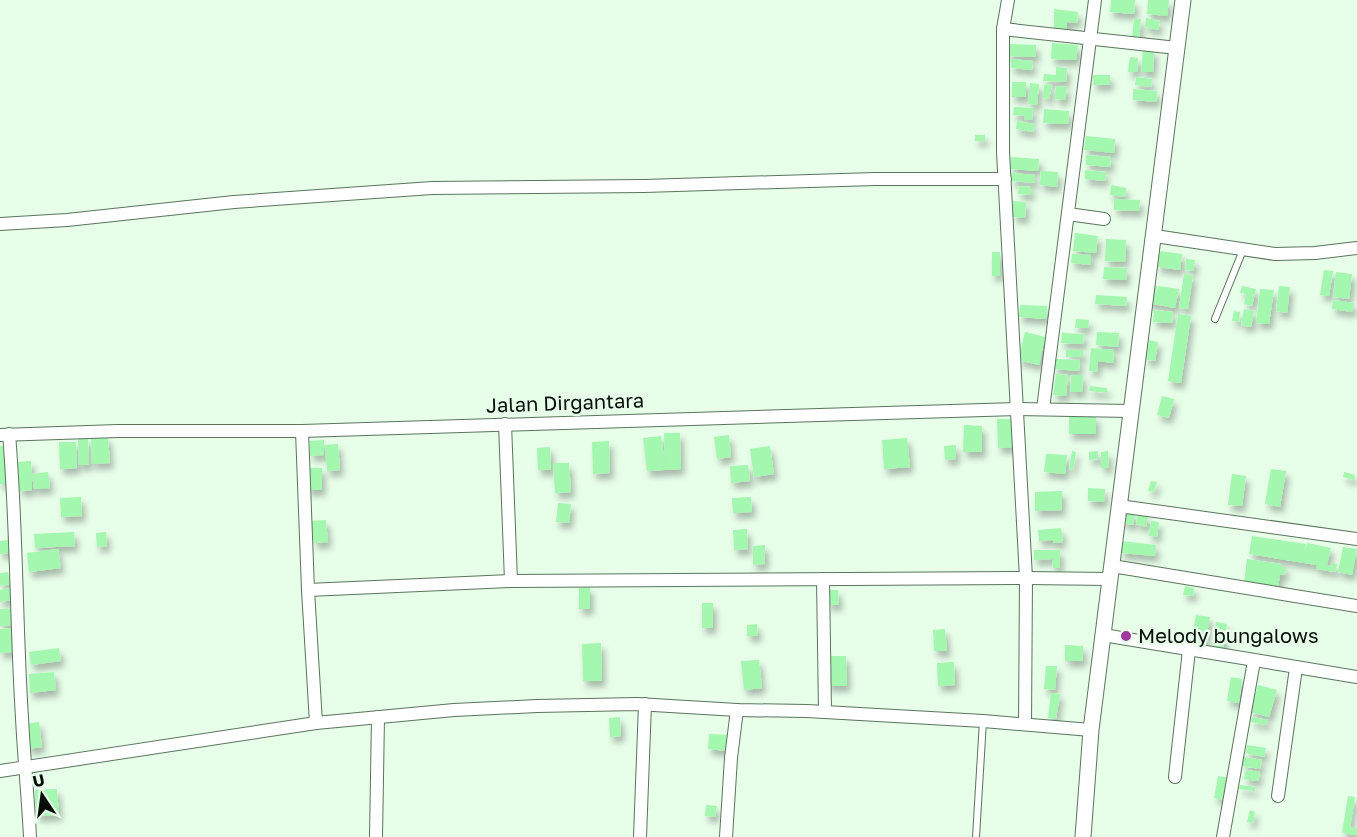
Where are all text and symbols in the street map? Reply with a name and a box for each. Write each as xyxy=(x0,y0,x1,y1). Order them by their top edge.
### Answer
street label: Jalan Dirgantara xyxy=(485,387,644,417)
place label: Melody bungalows xyxy=(1138,623,1319,647)
marker: Melody bungalows xyxy=(1119,629,1133,643)
north arrow xyxy=(12,765,72,825)
text: U xyxy=(31,769,47,791)

